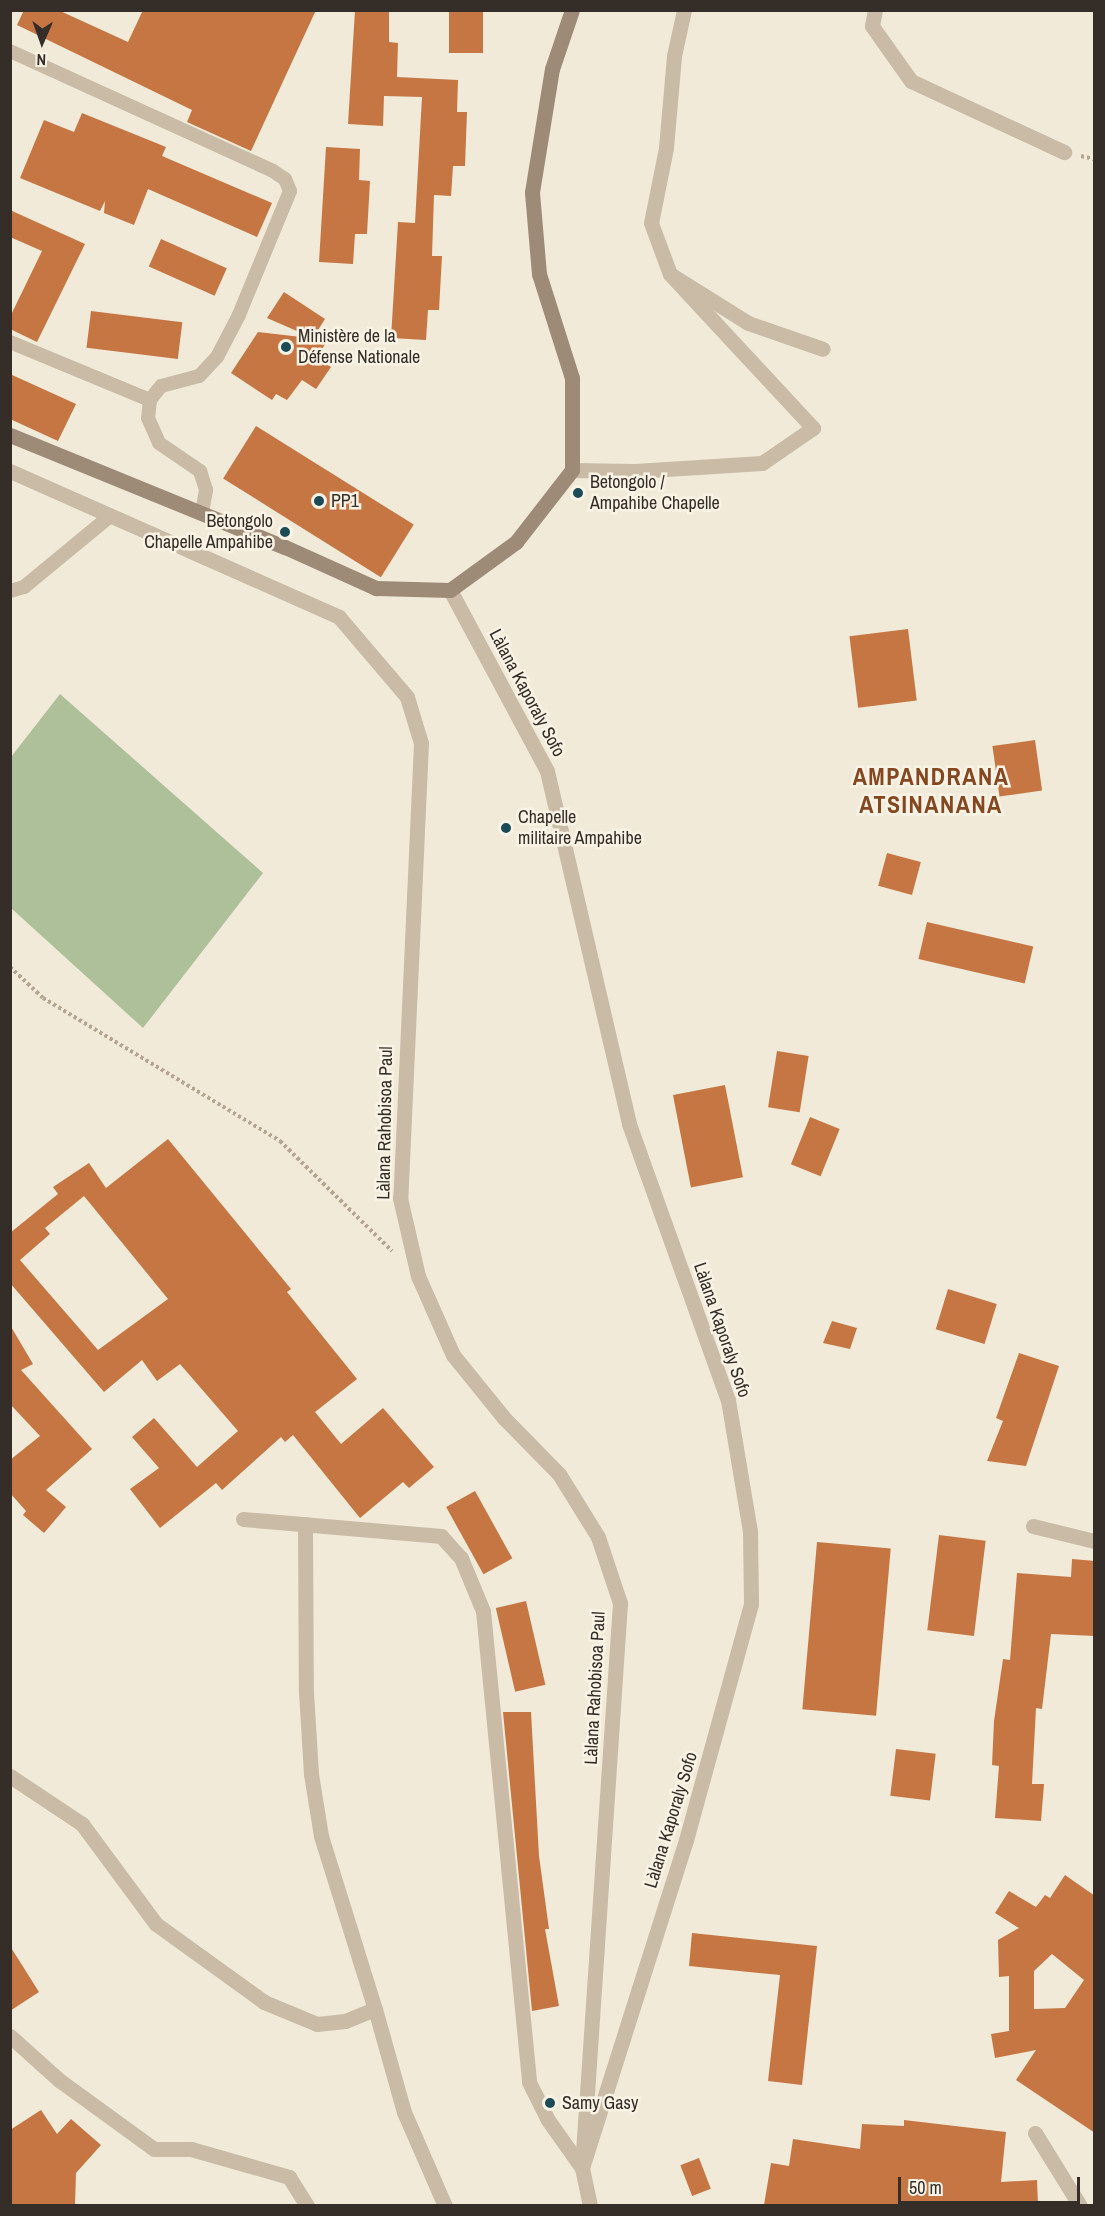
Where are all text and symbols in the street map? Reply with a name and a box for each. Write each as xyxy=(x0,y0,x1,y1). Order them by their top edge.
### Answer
north arrow xyxy=(12,12,72,72)
text: N xyxy=(36,49,47,71)
place label: Ministère de la Défense Nationale xyxy=(298,326,420,368)
marker: Ministère de la Défense Nationale xyxy=(279,340,293,354)
place label: Betongolo / Ampahibe Chapelle xyxy=(590,472,720,514)
marker: Betongolo / Ampahibe Chapelle xyxy=(571,486,585,500)
place label: PP1 xyxy=(331,490,359,512)
marker: PP1 xyxy=(312,494,326,508)
place label: Betongolo Chapelle Ampahibe xyxy=(143,511,273,554)
marker: Betongolo Chapelle Ampahibe xyxy=(278,525,292,539)
street label: Làlana Kaporaly Sofo xyxy=(484,626,570,760)
district label: AMPANDRANA ATSINANANA xyxy=(853,763,1009,819)
place label: Chapelle militaire Ampahibe xyxy=(518,807,643,850)
marker: Chapelle militaire Ampahibe xyxy=(499,821,513,835)
street label: Làlana Rahobisoa Paul xyxy=(373,1046,397,1200)
street label: Làlana Kaporaly Sofo xyxy=(689,1260,755,1400)
street label: Làlana Rahobisoa Paul xyxy=(580,1611,610,1765)
street label: Làlana Kaporaly Sofo xyxy=(640,1749,702,1891)
place label: Samy Gasy xyxy=(562,2092,638,2114)
marker: Samy Gasy xyxy=(543,2096,557,2110)
scale bar xyxy=(901,2165,1082,2203)
text: 50 m xyxy=(909,2175,942,2200)

